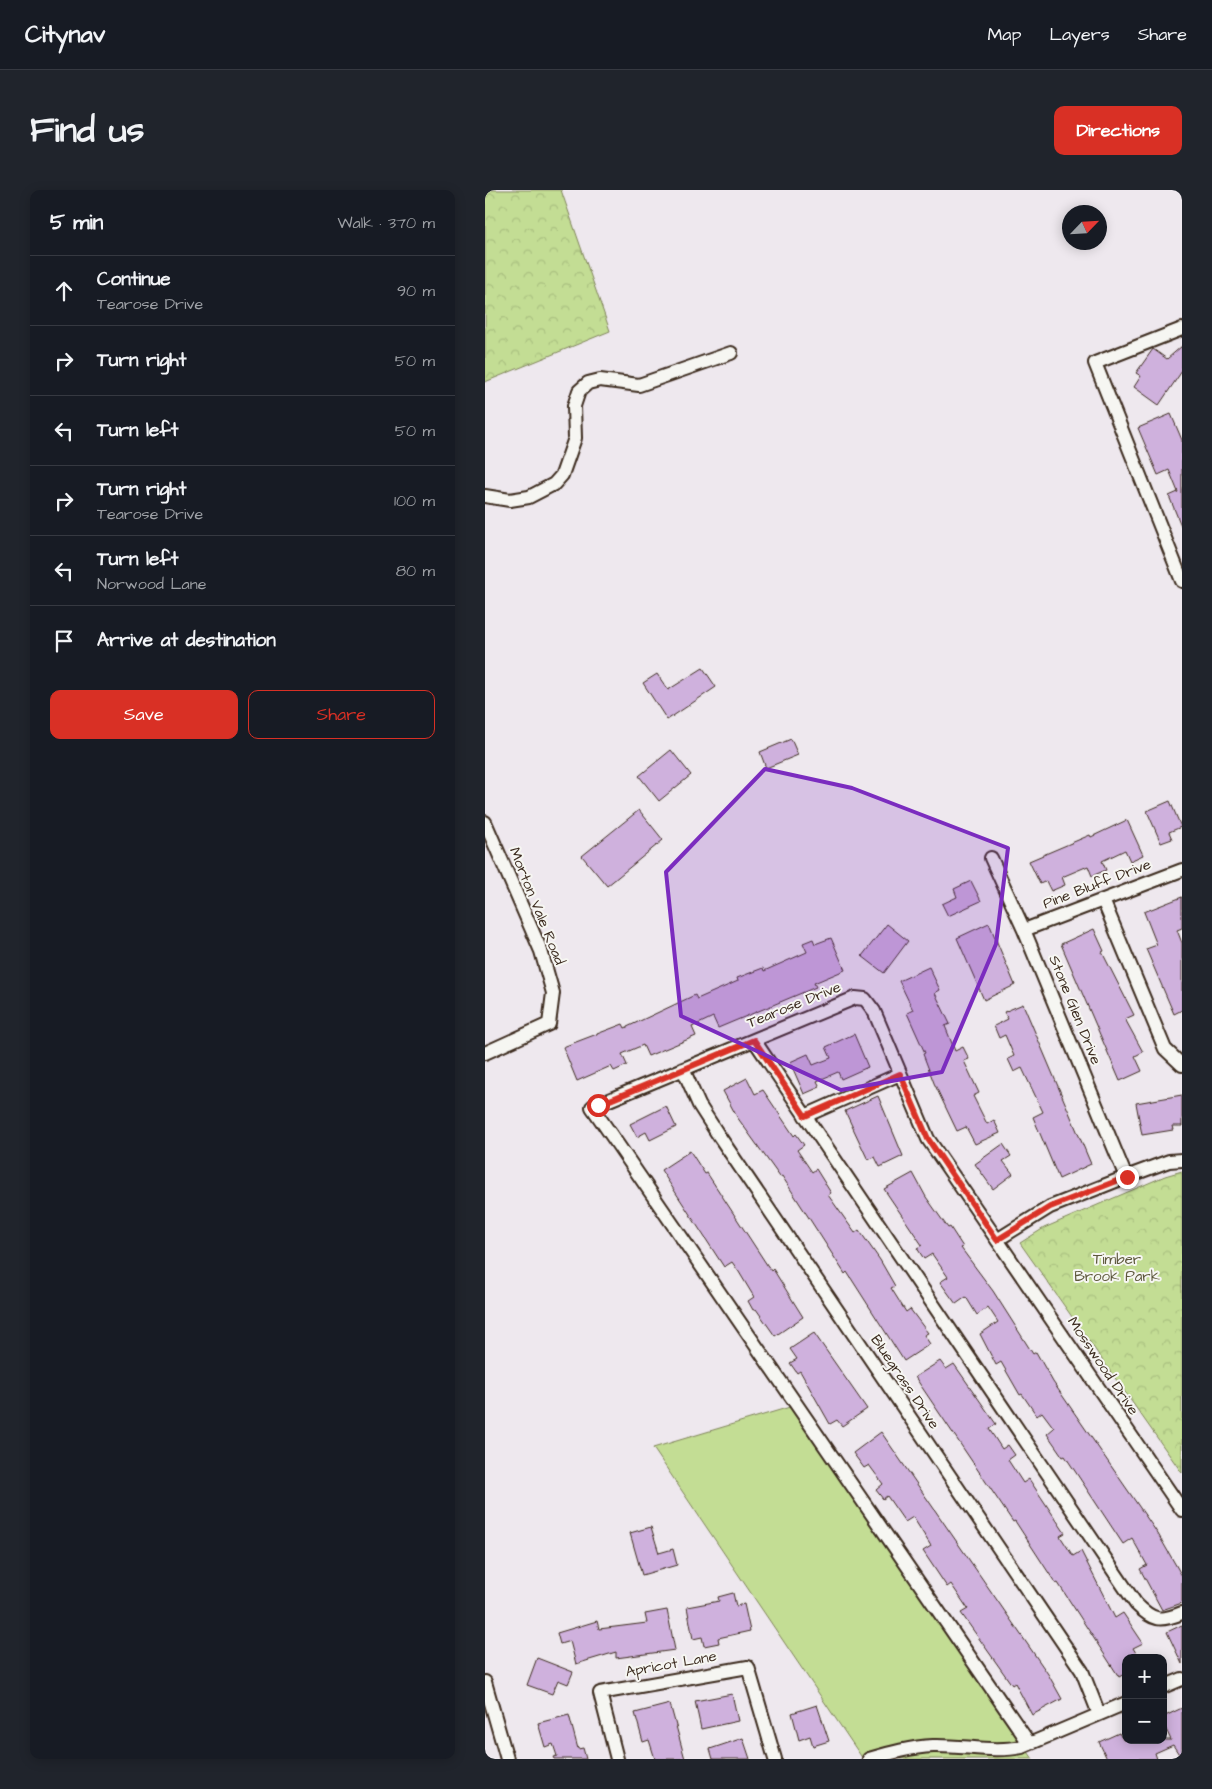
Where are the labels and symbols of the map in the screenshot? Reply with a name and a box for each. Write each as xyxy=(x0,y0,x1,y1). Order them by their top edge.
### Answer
north arrow xyxy=(1062,205,1107,250)
street label: Morton Vale Road xyxy=(504,844,570,968)
street label: Pine Bluff Drive xyxy=(1040,854,1154,914)
street label: Stone Glen Drive xyxy=(1043,952,1107,1068)
street label: Tearose Drive xyxy=(744,977,844,1033)
route start xyxy=(587,1094,610,1117)
route end xyxy=(1116,1166,1139,1189)
park label: Timber Brook Park xyxy=(1074,1249,1160,1287)
street label: Mosswood Drive xyxy=(1062,1313,1144,1419)
street label: Bluegrass Drive xyxy=(865,1331,944,1434)
street label: Apricot Lane xyxy=(624,1646,718,1682)

